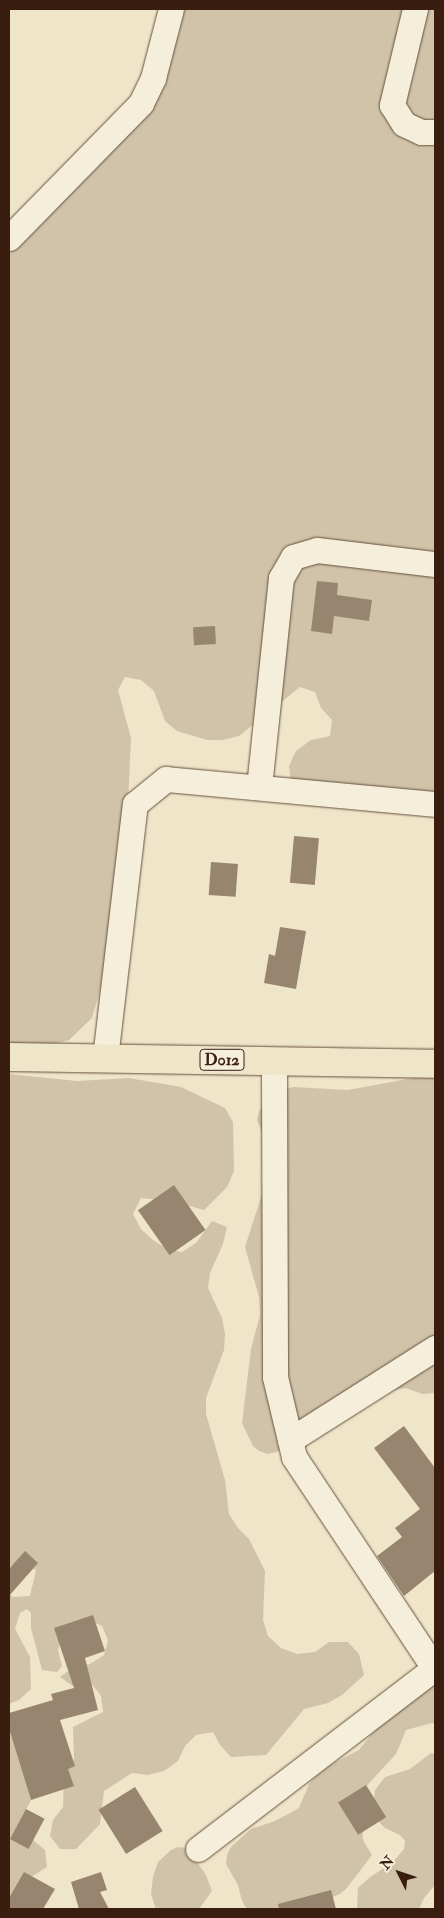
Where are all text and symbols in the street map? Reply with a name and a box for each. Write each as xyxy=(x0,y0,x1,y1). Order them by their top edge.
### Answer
road number: D012 xyxy=(200,1046,244,1074)
north arrow xyxy=(374,1848,424,1898)
text: N xyxy=(377,1853,398,1873)

